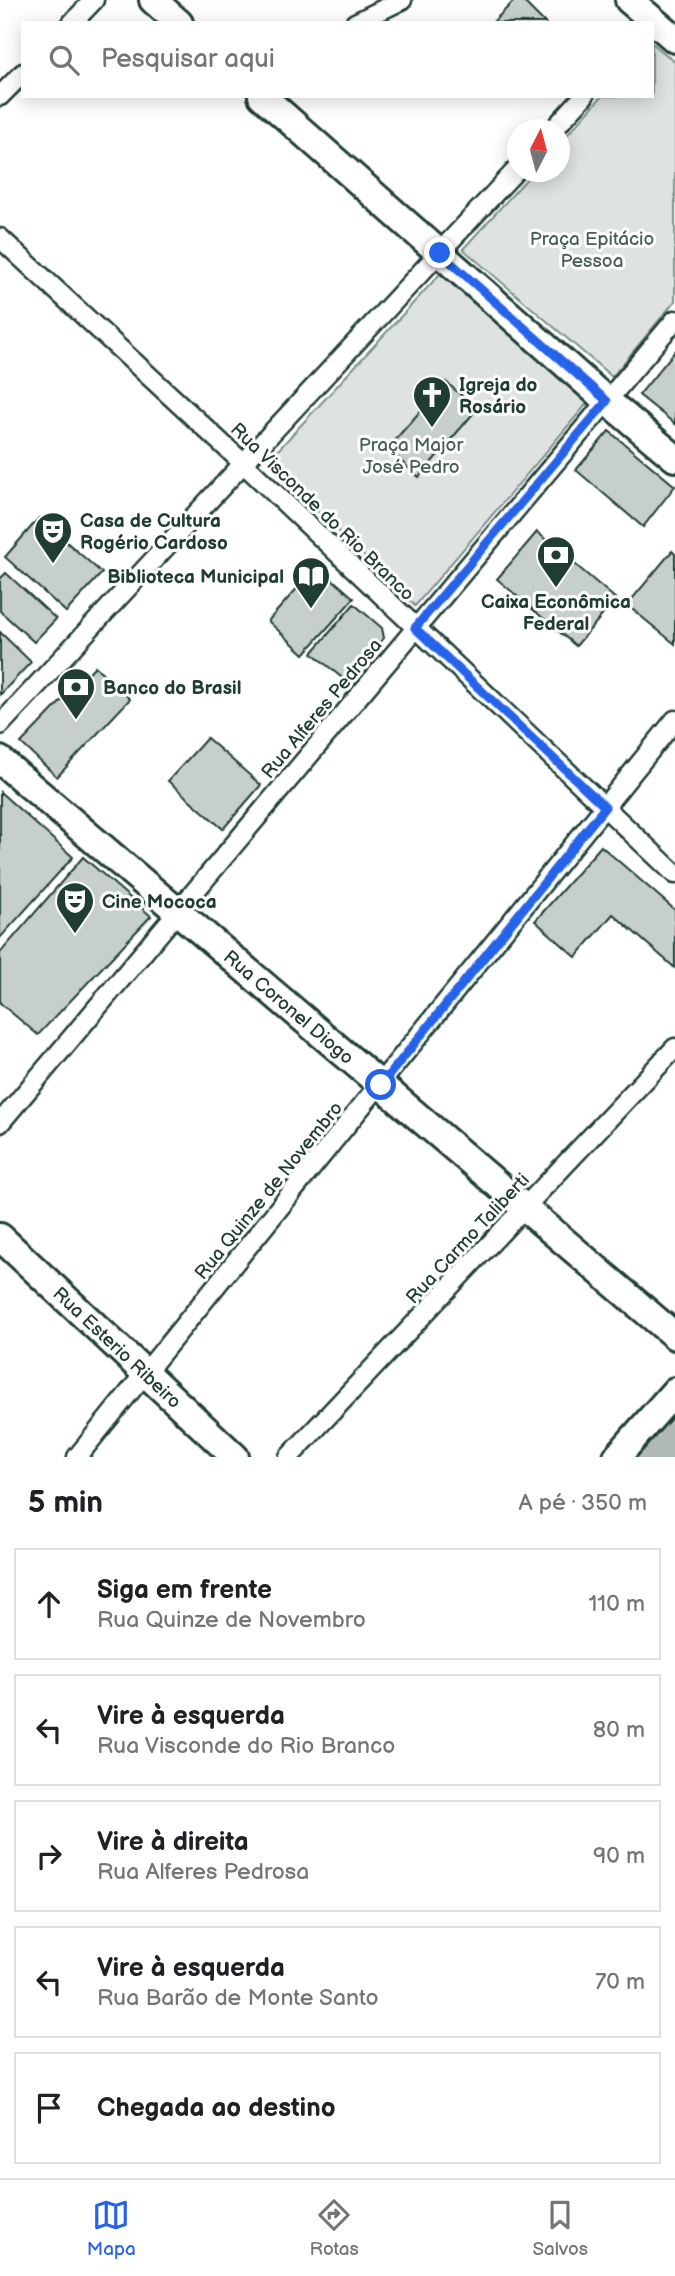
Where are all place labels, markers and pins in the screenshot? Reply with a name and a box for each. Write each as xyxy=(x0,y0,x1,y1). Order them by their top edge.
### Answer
church icon: Igreja do Rosário xyxy=(411,374,453,429)
place label: Igreja do Rosário xyxy=(459,374,538,419)
theatre icon: Casa de Cultura Rogério Cardoso xyxy=(32,510,74,565)
place label: Casa de Cultura Rogério Cardoso xyxy=(80,510,228,555)
bank icon: Caixa Econômica Federal xyxy=(535,534,577,589)
library icon: Biblioteca Municipal xyxy=(290,555,332,610)
place label: Biblioteca Municipal xyxy=(107,566,284,589)
place label: Caixa Econômica Federal xyxy=(481,591,631,636)
bank icon: Banco do Brasil xyxy=(55,666,97,721)
place label: Banco do Brasil xyxy=(103,677,242,700)
theatre icon: Cine Mococa xyxy=(54,880,96,935)
place label: Cine Mococa xyxy=(102,891,217,914)

